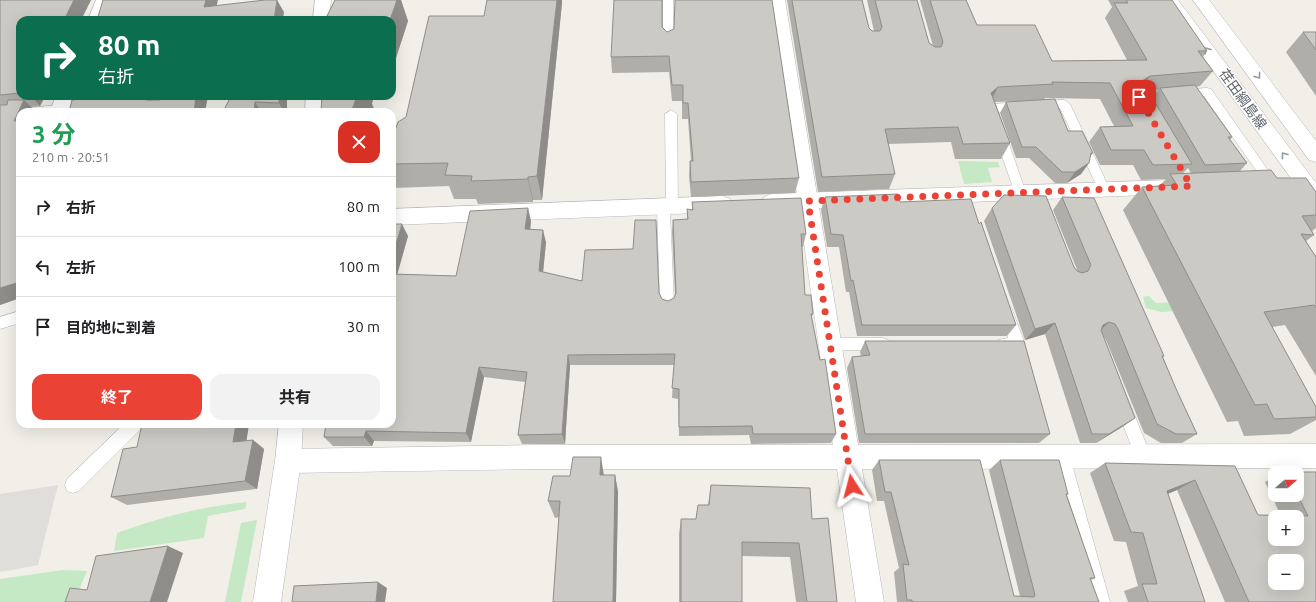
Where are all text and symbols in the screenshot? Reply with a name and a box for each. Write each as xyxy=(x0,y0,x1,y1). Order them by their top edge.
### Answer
text: 80 m xyxy=(98,29,160,60)
icon: right xyxy=(32,32,84,84)
one-way arrow xyxy=(1205,48,1212,55)
text: 右折 xyxy=(98,66,134,86)
street label: 荏田綱島線 xyxy=(1216,66,1270,132)
one-way arrow xyxy=(1253,72,1260,79)
pin xyxy=(1122,80,1156,114)
icon: arrive xyxy=(1128,86,1150,108)
text: 3 分 xyxy=(32,121,75,148)
button: close xyxy=(338,121,380,163)
text: 210 m · 20:51 xyxy=(32,150,110,164)
one-way arrow xyxy=(1282,153,1289,160)
icon: right xyxy=(32,196,54,218)
text: 80 m xyxy=(347,198,380,215)
text: 右折 xyxy=(66,199,96,216)
icon: left xyxy=(32,256,54,278)
text: 100 m xyxy=(338,258,380,275)
text: 左折 xyxy=(66,259,96,276)
icon: arrive xyxy=(32,316,54,338)
text: 30 m xyxy=(347,318,380,335)
text: 目的地に到着 xyxy=(66,319,156,336)
button: 終了 xyxy=(32,374,202,420)
button: 共有 xyxy=(210,374,380,420)
position arrow xyxy=(831,465,873,507)
north arrow xyxy=(1268,466,1304,502)
map controls xyxy=(1268,466,1304,590)
button: + xyxy=(1268,510,1304,546)
button: − xyxy=(1268,554,1304,590)

